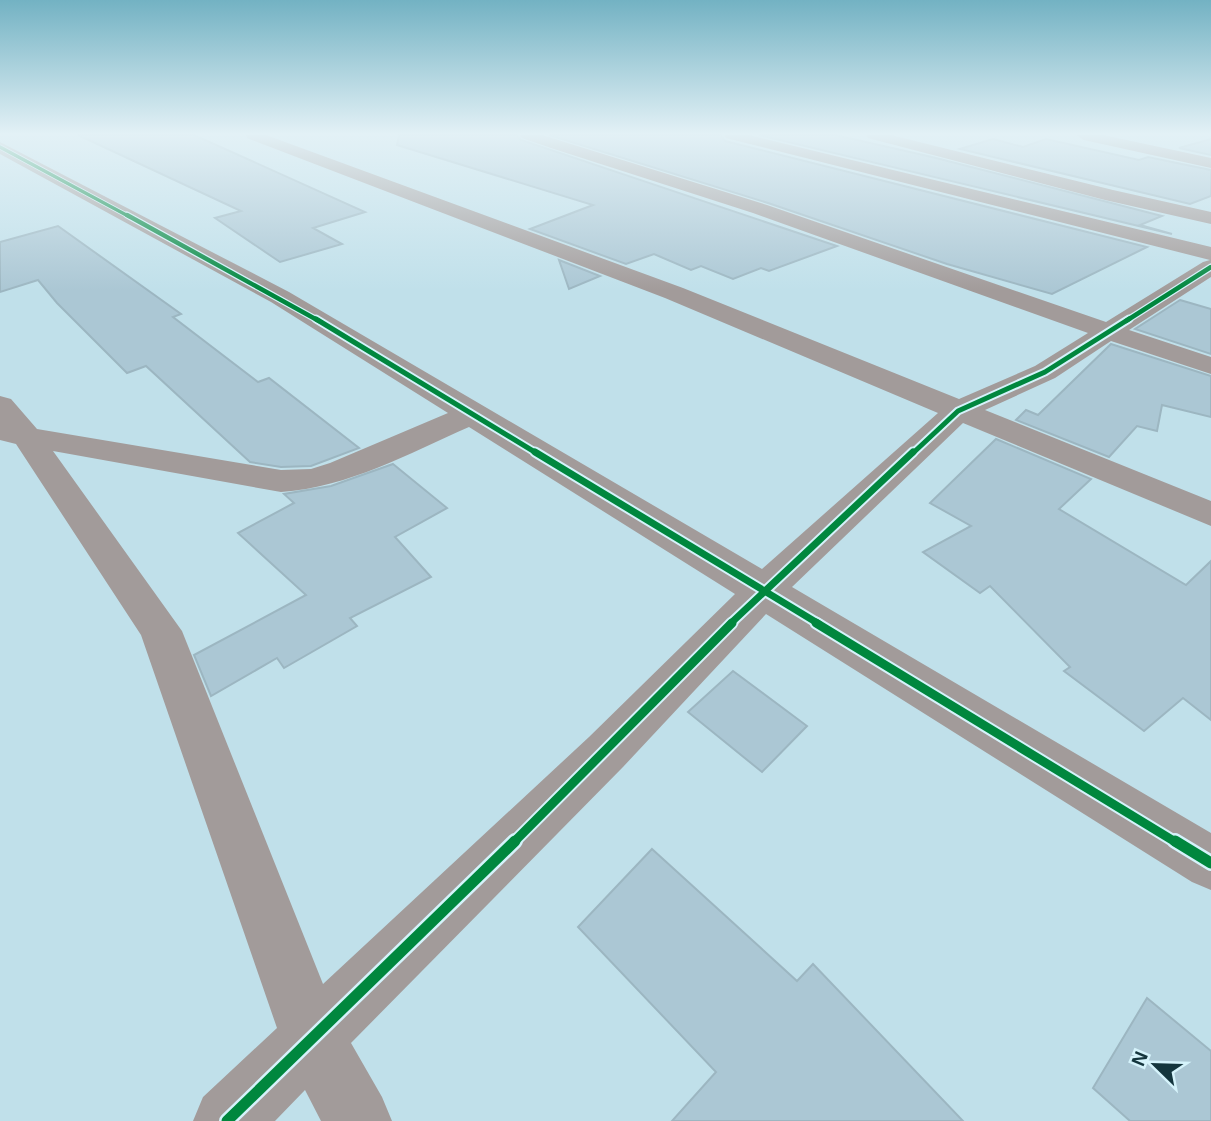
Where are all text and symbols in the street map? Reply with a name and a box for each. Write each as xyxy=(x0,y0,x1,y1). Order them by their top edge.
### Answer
north arrow xyxy=(1120,1030,1190,1100)
text: N xyxy=(1127,1048,1152,1069)

